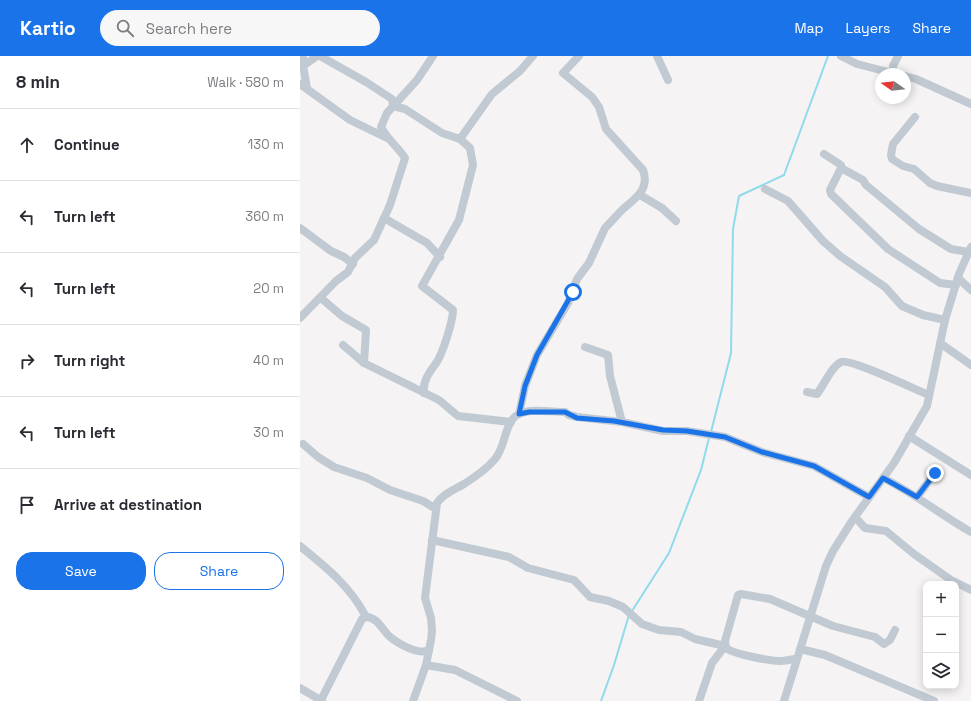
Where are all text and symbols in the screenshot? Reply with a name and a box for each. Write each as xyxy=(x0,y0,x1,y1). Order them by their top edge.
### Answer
search box xyxy=(100,10,380,46)
text: Kartio xyxy=(20,16,76,41)
icon: search xyxy=(114,17,136,39)
text: Search here xyxy=(146,19,232,38)
text: Map xyxy=(794,19,824,37)
text: Layers xyxy=(846,19,890,37)
text: Share xyxy=(912,19,951,37)
north arrow xyxy=(875,68,911,104)
text: 8 min xyxy=(16,71,60,93)
text: Walk · 580 m xyxy=(207,74,284,91)
icon: ahead xyxy=(16,134,38,156)
text: Continue xyxy=(54,135,120,154)
text: 130 m xyxy=(248,136,284,153)
icon: left xyxy=(16,206,38,228)
text: Turn left xyxy=(54,207,116,226)
text: 360 m xyxy=(245,208,284,225)
icon: left xyxy=(16,278,38,300)
text: Turn left xyxy=(54,279,116,298)
text: 20 m xyxy=(253,280,284,297)
route start xyxy=(564,283,582,301)
icon: right xyxy=(16,350,38,372)
text: Turn right xyxy=(54,351,125,370)
text: 40 m xyxy=(253,352,284,369)
icon: left xyxy=(16,422,38,444)
text: Turn left xyxy=(54,423,116,442)
text: 30 m xyxy=(253,424,284,441)
route end xyxy=(926,464,944,482)
icon: arrive xyxy=(16,494,38,516)
text: Arrive at destination xyxy=(54,495,202,514)
button: Save xyxy=(16,552,146,590)
button: Share xyxy=(154,552,284,590)
map controls xyxy=(923,581,959,689)
button: + xyxy=(923,581,959,617)
button: − xyxy=(923,617,959,653)
button: layers xyxy=(923,653,959,689)

